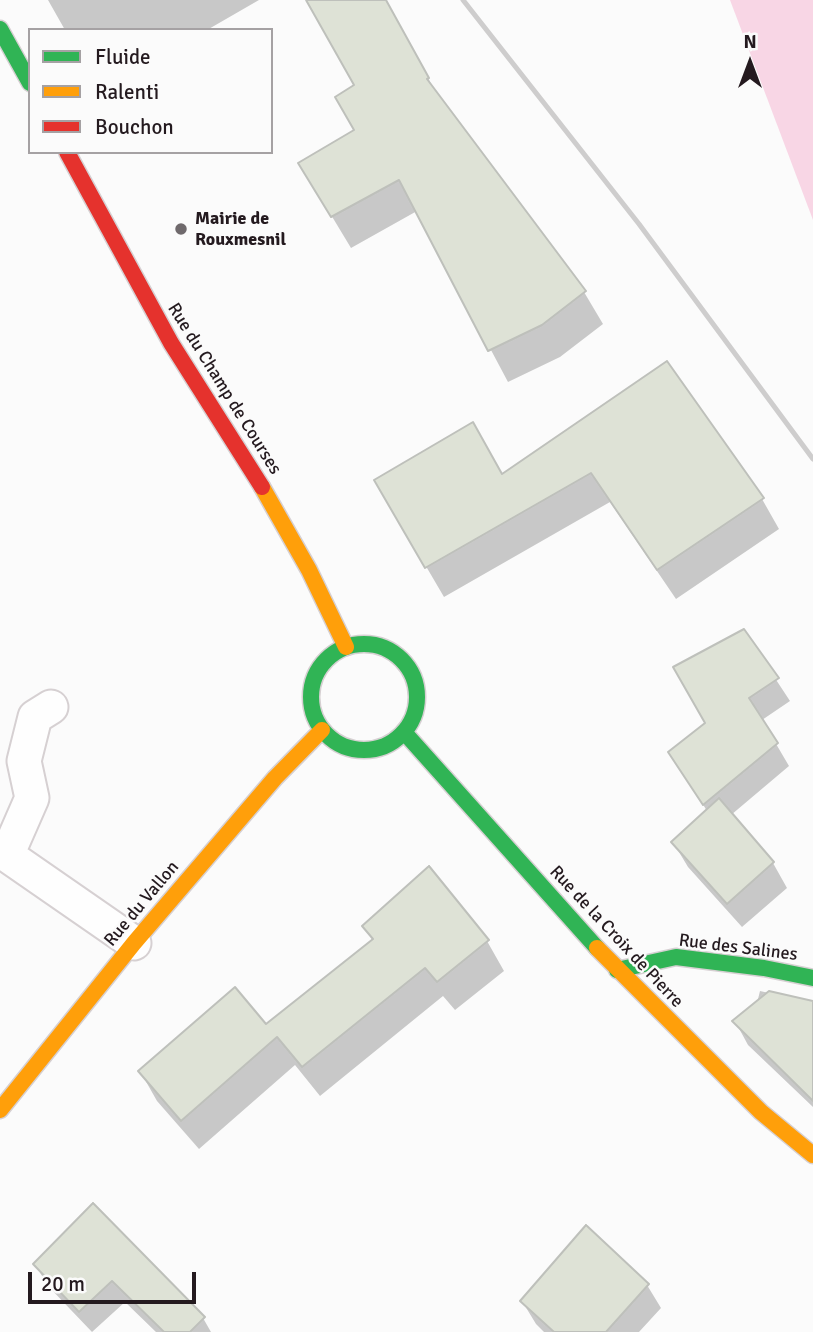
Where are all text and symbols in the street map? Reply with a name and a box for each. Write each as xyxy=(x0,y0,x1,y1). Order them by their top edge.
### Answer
legend xyxy=(28,28,273,154)
north arrow xyxy=(715,28,785,98)
text: N xyxy=(743,30,757,54)
text: Fluide xyxy=(95,44,151,70)
text: Ralenti xyxy=(95,79,159,105)
text: Bouchon xyxy=(95,114,174,140)
place label: Mairie de Rouxmesnil xyxy=(195,208,286,250)
marker: Mairie de Rouxmesnil xyxy=(173,221,189,237)
street label: Rue du Champ de Courses xyxy=(162,299,286,479)
street label: Rue du Vallon xyxy=(100,857,184,951)
street label: Rue de la Croix de Pierre xyxy=(545,862,687,1012)
street label: Rue des Salines xyxy=(677,930,799,966)
scale bar xyxy=(32,1258,200,1302)
text: 20 m xyxy=(41,1271,85,1297)

